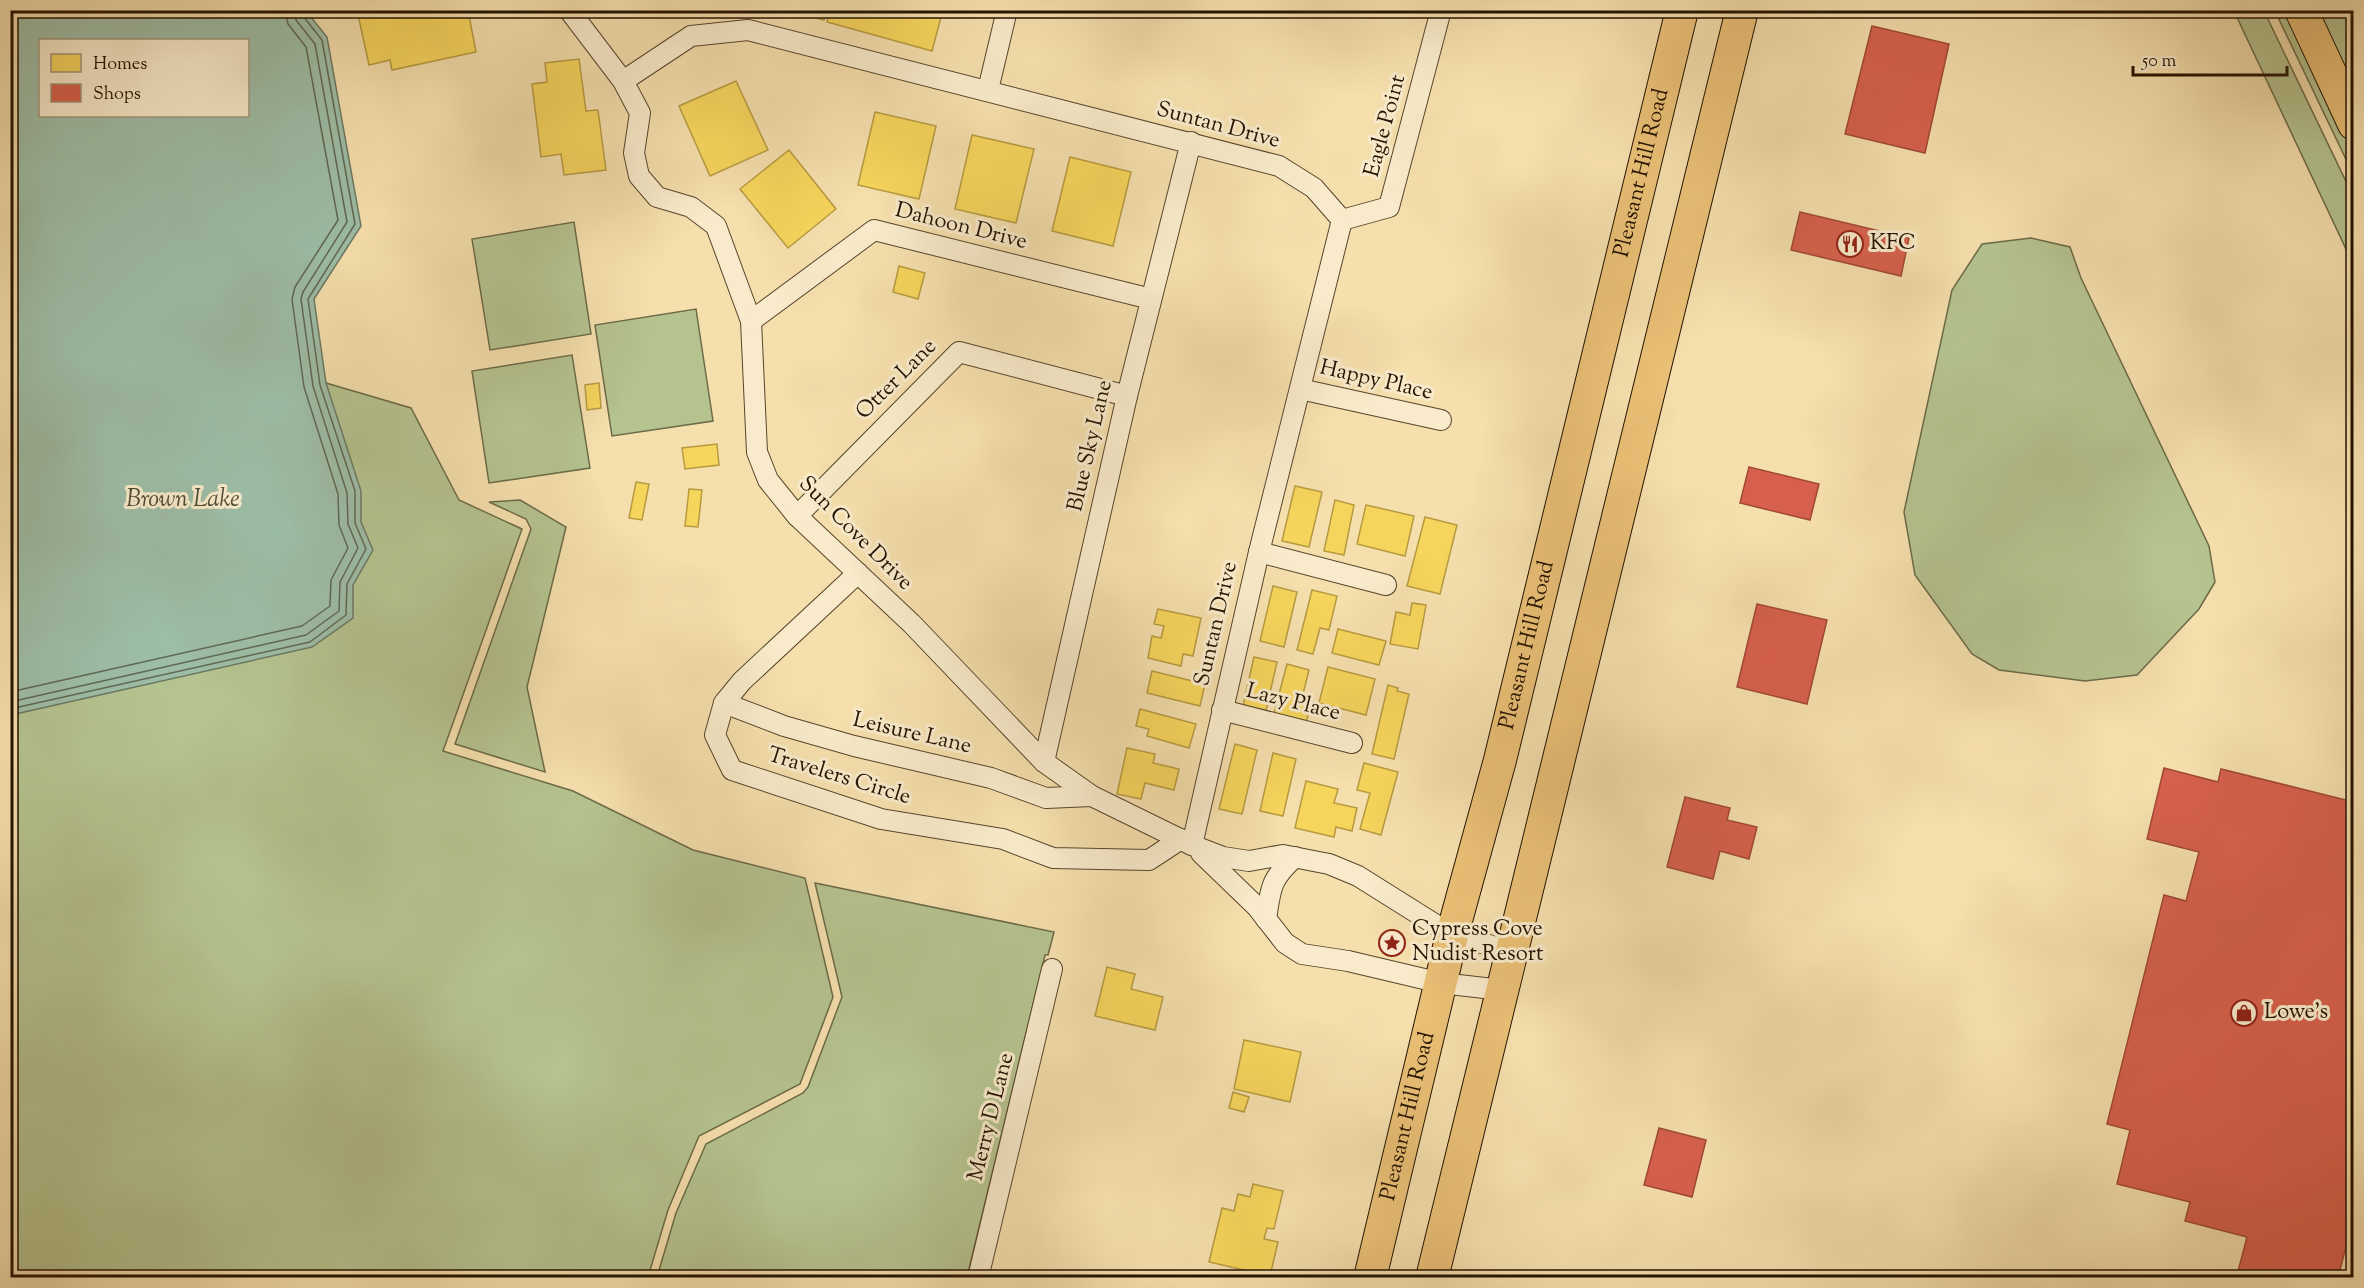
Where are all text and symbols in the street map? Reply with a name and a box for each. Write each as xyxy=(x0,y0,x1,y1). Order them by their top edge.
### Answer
legend xyxy=(39,39,249,117)
scale bar xyxy=(2133,39,2288,77)
text: 50 m xyxy=(2141,49,2177,75)
text: Homes xyxy=(93,52,147,78)
street label: Eagle Point xyxy=(1357,71,1415,181)
text: Shops xyxy=(93,82,141,108)
street label: Pleasant Hill Road xyxy=(1606,85,1678,261)
street label: Suntan Drive xyxy=(1153,94,1283,158)
street label: Dahoon Drive xyxy=(892,195,1030,259)
place label: KFC xyxy=(1870,228,1916,260)
restaurant icon: KFC xyxy=(1835,229,1865,259)
street label: Otter Lane xyxy=(849,332,945,428)
street label: Happy Place xyxy=(1316,352,1436,410)
street label: Blue Sky Lane xyxy=(1060,377,1122,515)
street label: Sun Cove Drive xyxy=(790,469,920,599)
water label: Brown Lake xyxy=(126,483,240,517)
street label: Pleasant Hill Road xyxy=(1492,558,1564,733)
street label: Suntan Drive xyxy=(1187,559,1247,689)
street label: Lazy Place xyxy=(1243,676,1343,730)
street label: Leisure Lane xyxy=(850,705,974,763)
street label: Travelers Circle xyxy=(763,740,915,814)
place label: Cypress Cove Nudist Resort xyxy=(1412,914,1544,971)
place icon: Cypress Cove Nudist Resort xyxy=(1377,928,1407,958)
place label: Lowe's xyxy=(2264,997,2328,1029)
shop icon: Lowe's xyxy=(2229,998,2259,1028)
street label: Pleasant Hill Road xyxy=(1373,1029,1444,1204)
street label: Merry D Lane xyxy=(961,1050,1023,1184)

